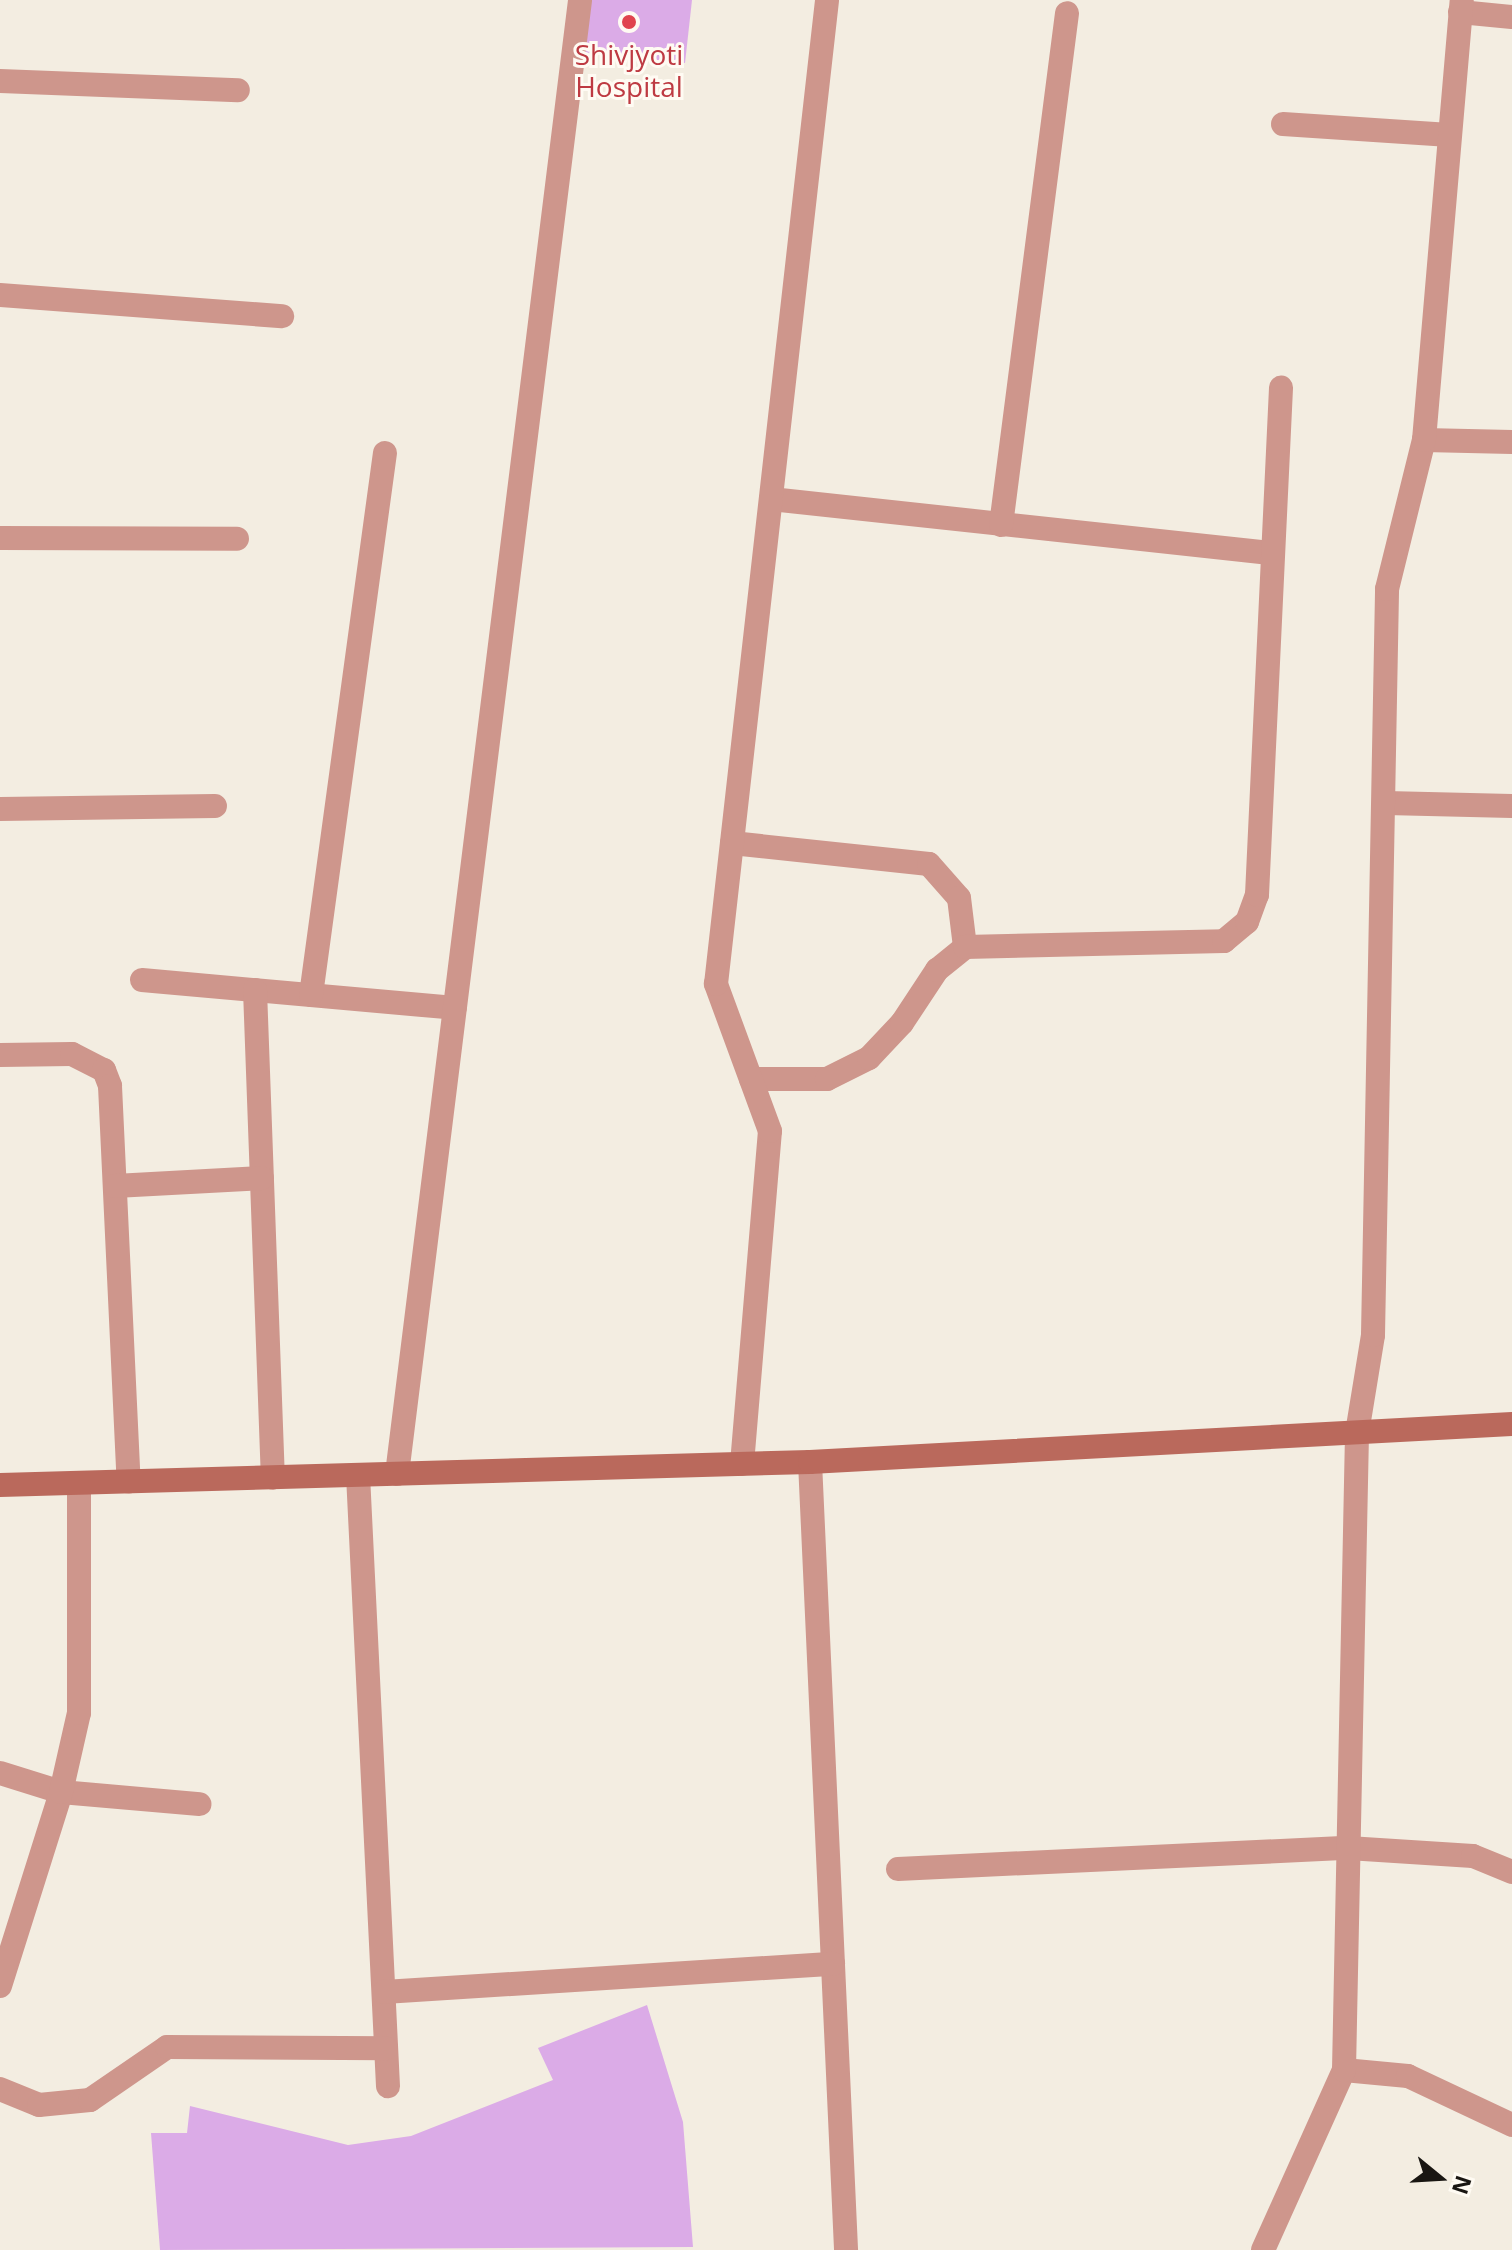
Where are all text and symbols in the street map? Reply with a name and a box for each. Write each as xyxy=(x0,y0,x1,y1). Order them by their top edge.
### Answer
marker: Shivjyoti Hospital xyxy=(618,11,640,33)
place label: Shivjyoti Hospital xyxy=(575,37,683,103)
north arrow xyxy=(1400,2138,1480,2218)
text: N xyxy=(1446,2172,1480,2199)

